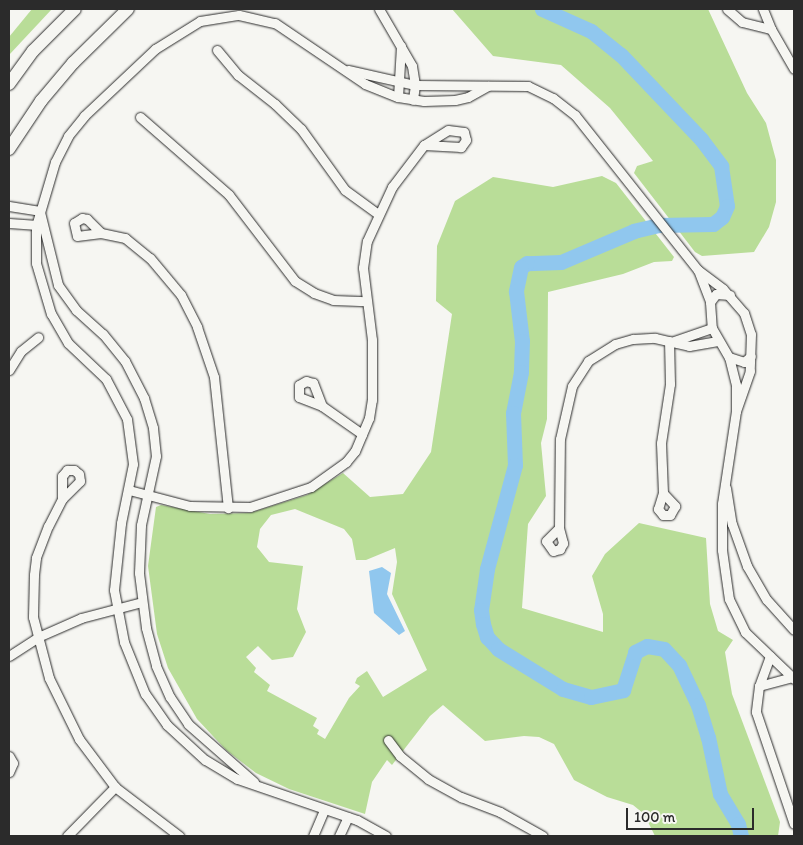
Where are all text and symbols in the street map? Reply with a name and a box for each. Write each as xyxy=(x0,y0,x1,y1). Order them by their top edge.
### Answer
scale bar xyxy=(628,798,756,830)
text: 100 m xyxy=(634,808,675,826)

